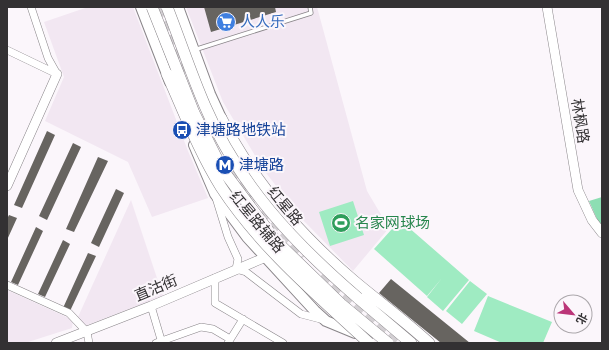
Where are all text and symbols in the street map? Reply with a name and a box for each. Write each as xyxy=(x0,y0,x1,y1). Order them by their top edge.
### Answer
supermarket icon: 人人乐 xyxy=(215,11,237,33)
place label: 人人乐 xyxy=(240,13,285,31)
street label: 林枫路 xyxy=(568,97,592,145)
bus stop icon: 津塘路地铁站 xyxy=(171,119,193,141)
place label: 津塘路地铁站 xyxy=(196,121,286,139)
metro station icon: 津塘路 xyxy=(214,154,236,176)
place label: 津塘路 xyxy=(239,156,284,174)
street label: 红星路 xyxy=(264,183,306,229)
street label: 红星路辅路 xyxy=(226,187,288,257)
sports icon: 名家网球场 xyxy=(330,212,352,234)
place label: 名家网球场 xyxy=(355,214,430,232)
street label: 直沽街 xyxy=(132,271,180,305)
north arrow xyxy=(553,294,593,334)
text: 北 xyxy=(573,311,591,327)

